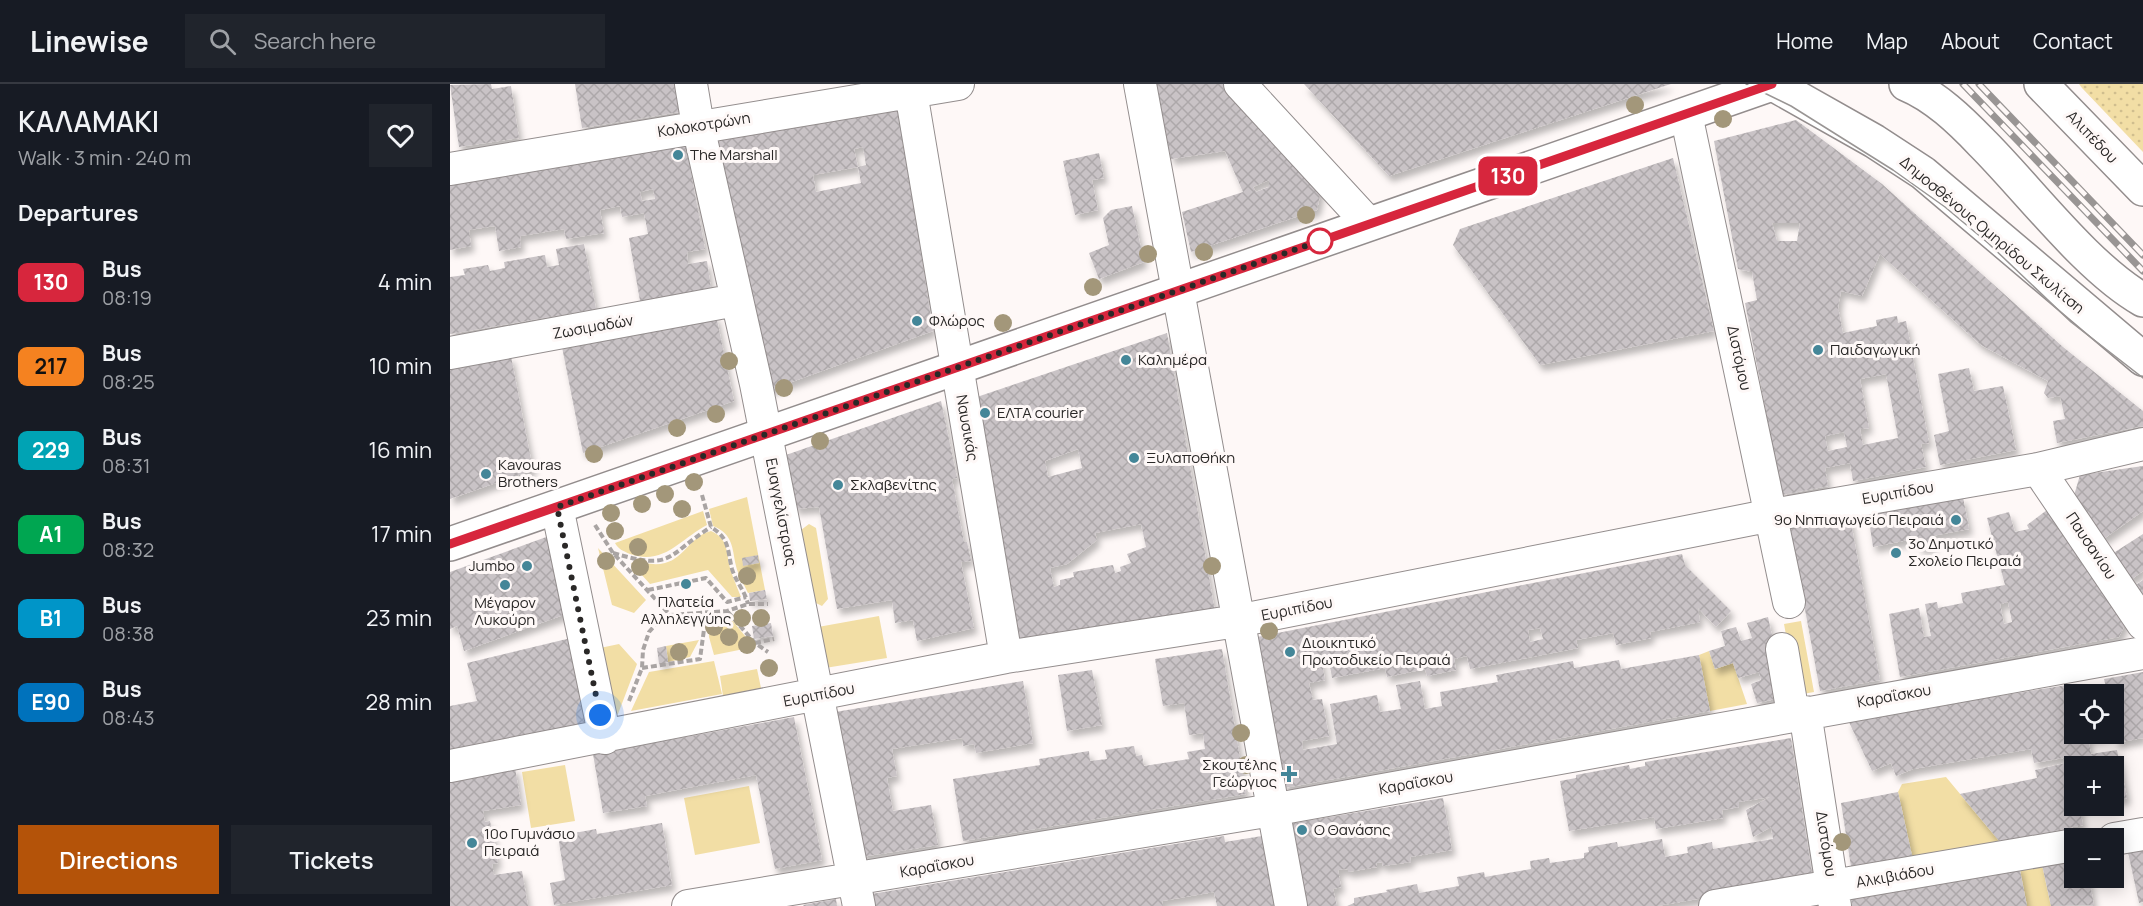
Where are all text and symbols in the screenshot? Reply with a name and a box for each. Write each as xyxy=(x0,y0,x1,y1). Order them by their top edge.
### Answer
search box xyxy=(185,14,605,68)
text: Linewise xyxy=(30,22,149,60)
icon: search xyxy=(206,25,239,58)
text: Search here xyxy=(254,26,376,56)
text: Home xyxy=(1776,27,1833,55)
text: Map xyxy=(1866,27,1908,55)
text: About xyxy=(1941,27,2000,55)
text: Contact xyxy=(2033,27,2113,55)
text: ΚΑΛΑΜΑΚΙ xyxy=(18,102,159,140)
button: heart xyxy=(369,104,432,167)
street label: Αλιπέδου xyxy=(2062,106,2123,168)
street label: Κολοκοτρώνη xyxy=(656,107,752,142)
text: Walk · 3 min · 240 m xyxy=(18,144,191,171)
place label: The Marshall xyxy=(690,144,778,165)
marker: The Marshall xyxy=(671,148,685,162)
street label: Δημοσθένους Ομηρίδου Σκυλίτση xyxy=(1896,151,2089,318)
line badge: 130 xyxy=(1474,156,1542,196)
text: 130 xyxy=(1490,162,1526,190)
text: Departures xyxy=(18,198,138,228)
unlabelled marker xyxy=(1307,228,1333,254)
text: Bus xyxy=(102,254,142,284)
text: 4 min xyxy=(378,267,432,297)
text: 130 xyxy=(33,268,69,296)
text: 08:19 xyxy=(102,284,152,311)
street label: Ζωσιμαδών xyxy=(551,309,635,344)
place label: Φλώρος xyxy=(929,310,985,331)
marker: Φλώρος xyxy=(910,314,924,328)
street label: Διστόμου xyxy=(1722,323,1757,392)
text: Bus xyxy=(102,338,142,368)
place label: Παιδαγωγική xyxy=(1830,339,1920,360)
marker: Παιδαγωγική xyxy=(1811,343,1825,357)
place label: Καλημέρα xyxy=(1138,349,1207,370)
text: 10 min xyxy=(369,351,432,381)
text: 217 xyxy=(35,352,67,380)
marker: Καλημέρα xyxy=(1119,353,1133,367)
text: 08:25 xyxy=(102,368,155,395)
street label: Ναυσικάς xyxy=(951,393,984,463)
place label: ΕΛΤΑ courier xyxy=(997,402,1084,423)
marker: ΕΛΤΑ courier xyxy=(978,406,992,420)
text: Bus xyxy=(102,422,142,452)
text: 16 min xyxy=(369,435,432,465)
text: 229 xyxy=(32,436,70,464)
place label: Ξυλαποθήκη xyxy=(1146,447,1235,468)
marker: Ξυλαποθήκη xyxy=(1127,451,1141,465)
text: 08:31 xyxy=(102,452,151,479)
place label: Kavouras Brothers xyxy=(498,454,561,492)
street label: Ευαγγελίστριας xyxy=(761,456,802,568)
marker: Kavouras Brothers xyxy=(479,467,493,481)
place label: Σκλαβενίτης xyxy=(850,474,937,495)
street label: Ευριπίδου xyxy=(1860,476,1935,509)
marker: Σκλαβενίτης xyxy=(831,478,845,492)
text: Bus xyxy=(102,506,142,536)
street label: Παυσανίου xyxy=(2061,508,2122,583)
place label: 9o Νηπιαγωγείο Πειραιά xyxy=(1774,509,1944,530)
marker: 9o Νηπιαγωγείο Πειραιά xyxy=(1949,513,1963,527)
text: 17 min xyxy=(371,519,432,549)
text: Α1 xyxy=(39,520,63,548)
place label: 3ο Δημοτικό Σχολείο Πειραιά xyxy=(1908,533,2021,571)
text: 08:32 xyxy=(102,536,154,563)
marker: 3ο Δημοτικό Σχολείο Πειραιά xyxy=(1889,546,1903,560)
place label: Jumbo xyxy=(469,555,515,576)
marker: Jumbo xyxy=(520,559,534,573)
marker: Πλατεία Αλληλεγγύης xyxy=(679,577,693,591)
marker: Μέγαρον Λυκούρη xyxy=(498,578,512,592)
text: Bus xyxy=(102,590,142,620)
place label: Πλατεία Αλληλεγγύης xyxy=(641,591,731,629)
street label: Ευριπίδου xyxy=(1259,591,1334,626)
place label: Μέγαρον Λυκούρη xyxy=(474,592,536,630)
text: 23 min xyxy=(366,603,432,633)
text: Β1 xyxy=(40,604,62,632)
text: 08:38 xyxy=(102,620,154,647)
place label: Διοικητικό Πρωτοδικείο Πειραιά xyxy=(1302,632,1451,670)
marker: Διοικητικό Πρωτοδικείο Πειραιά xyxy=(1283,645,1297,659)
text: Bus xyxy=(102,674,142,704)
street label: Ευριπίδου xyxy=(781,677,856,712)
street label: Καραΐσκου xyxy=(1855,679,1933,712)
map controls xyxy=(2064,684,2124,888)
button: locate xyxy=(2064,684,2124,744)
text: 28 min xyxy=(365,687,432,717)
text: Ε90 xyxy=(31,688,71,716)
your location xyxy=(585,700,615,730)
text: 08:43 xyxy=(102,704,155,731)
place label: Σκουτέλης Γεώργιος xyxy=(1202,754,1277,792)
button: + xyxy=(2064,756,2124,816)
street label: Καραΐσκου xyxy=(1377,766,1455,799)
marker: Σκουτέλης Γεώργιος xyxy=(1282,767,1296,781)
street label: Διστόμου xyxy=(1811,810,1842,878)
place label: Ο Θανάσης xyxy=(1314,819,1391,840)
place label: 10ο Γυμνάσιο Πειραιά xyxy=(484,823,575,861)
marker: Ο Θανάσης xyxy=(1295,823,1309,837)
button: Directions xyxy=(18,825,219,894)
button: Tickets xyxy=(231,825,432,894)
button: − xyxy=(2064,828,2124,888)
marker: 10ο Γυμνάσιο Πειραιά xyxy=(465,836,479,850)
street label: Καραΐσκου xyxy=(898,849,976,882)
street label: Αλκιβιάδου xyxy=(1854,858,1936,893)

